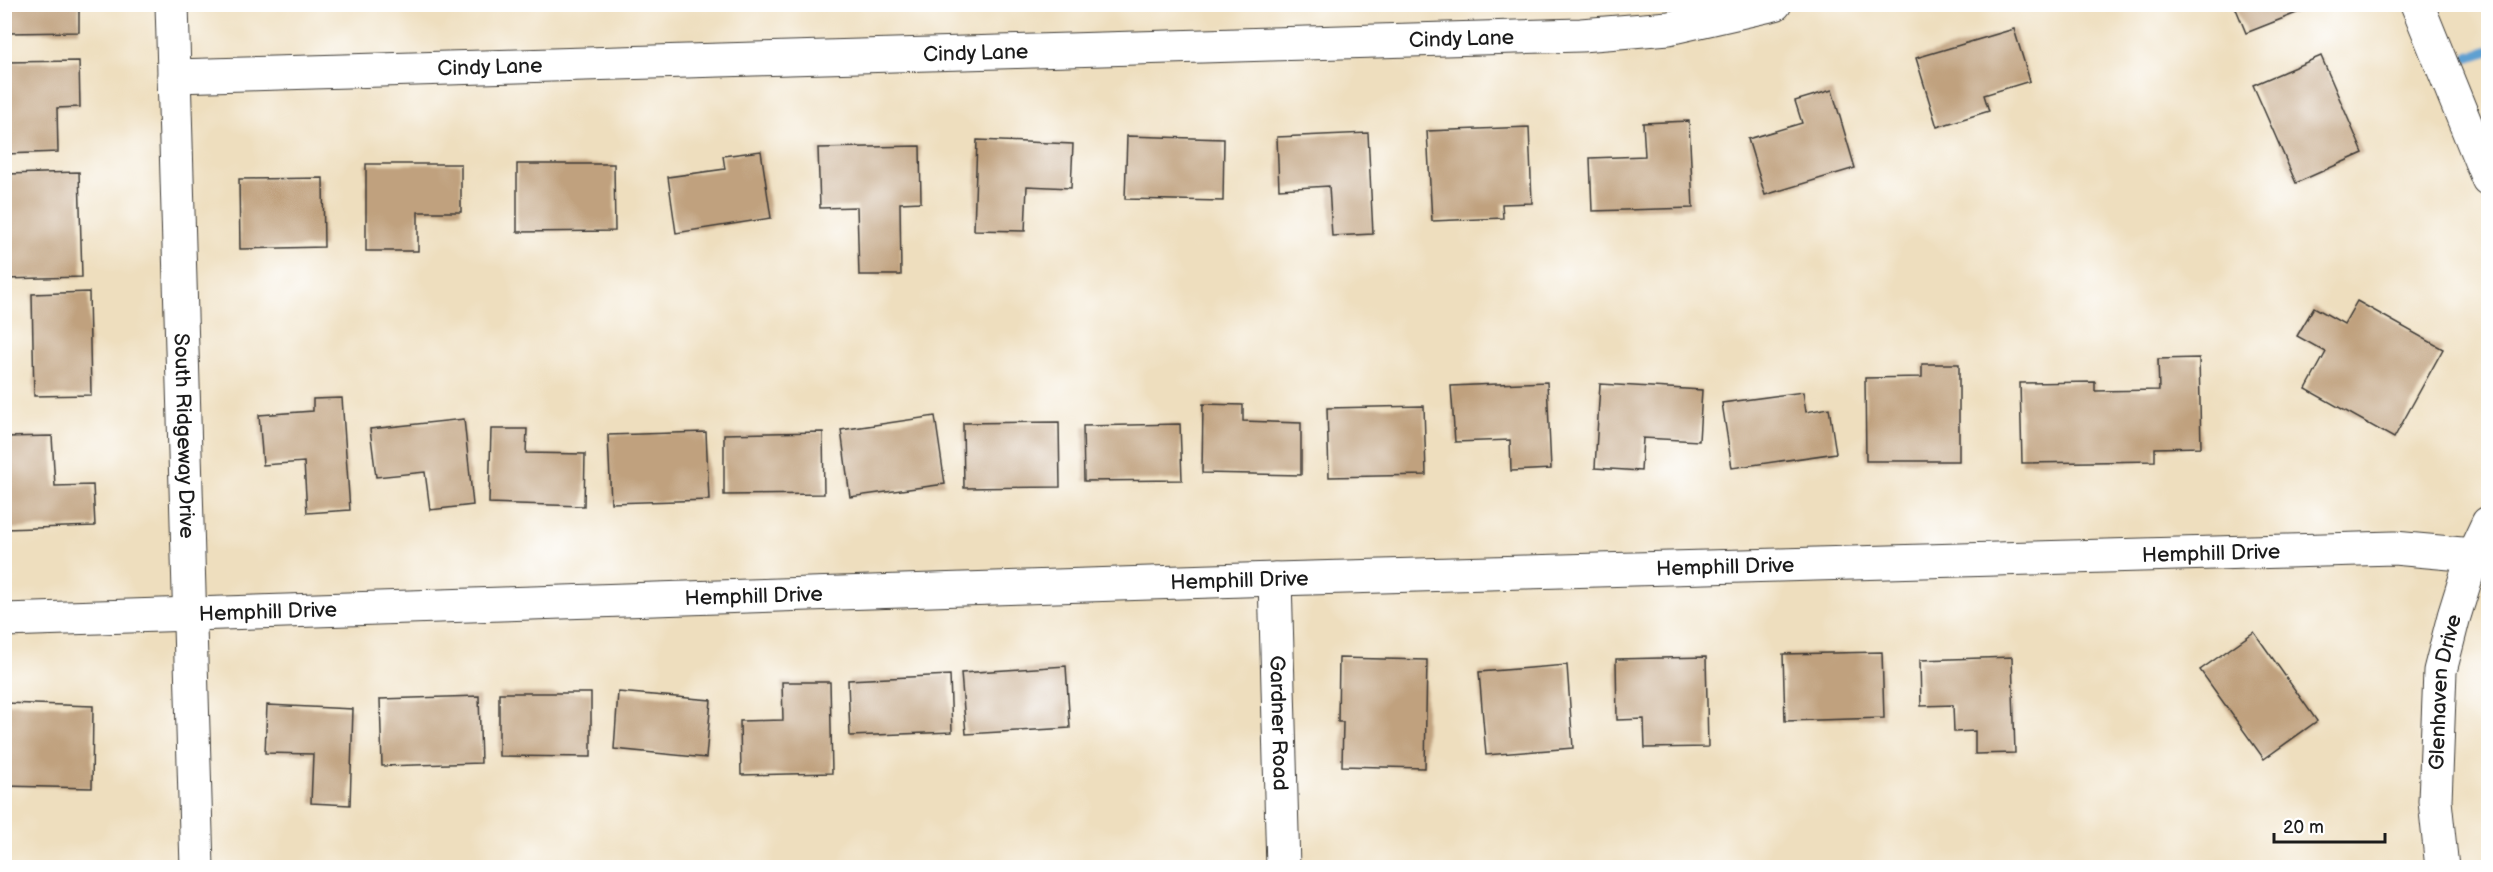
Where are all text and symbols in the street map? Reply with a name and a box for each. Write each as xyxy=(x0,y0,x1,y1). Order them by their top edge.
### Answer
street label: Cindy Lane xyxy=(1409,25,1514,53)
street label: Cindy Lane xyxy=(923,39,1029,67)
street label: Cindy Lane xyxy=(437,53,543,81)
street label: South Ridgeway Drive xyxy=(169,333,199,539)
street label: Hemphill Drive xyxy=(2141,539,2281,568)
street label: Hemphill Drive xyxy=(1656,553,1795,581)
street label: Hemphill Drive xyxy=(1170,566,1309,595)
street label: Hemphill Drive xyxy=(684,582,823,611)
street label: Hemphill Drive xyxy=(198,597,337,627)
street label: Glenhaven Drive xyxy=(2424,612,2467,771)
street label: Gardner Road xyxy=(1264,655,1293,791)
scale bar xyxy=(2274,806,2385,844)
text: 20 m xyxy=(2283,817,2324,838)

